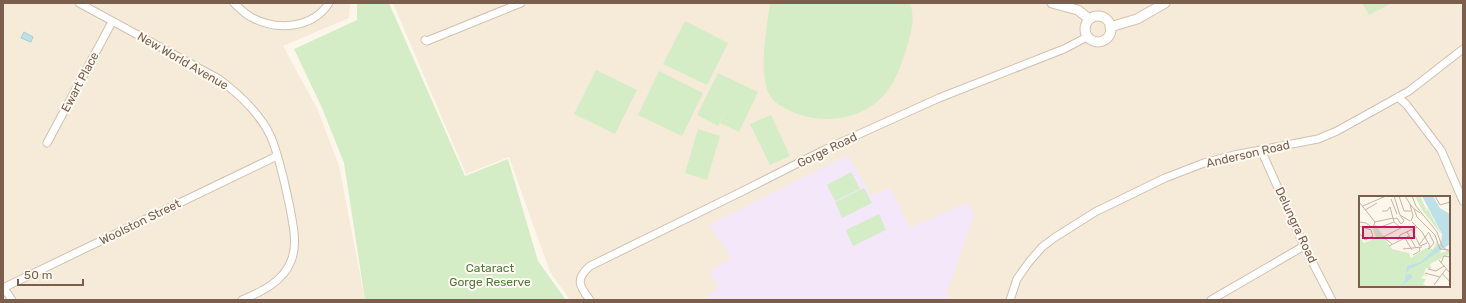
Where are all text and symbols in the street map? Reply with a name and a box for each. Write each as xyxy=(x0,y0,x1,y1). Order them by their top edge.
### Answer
street label: New World Avenue xyxy=(135,29,231,93)
street label: Ewart Place xyxy=(58,49,102,114)
street label: Gorge Road xyxy=(795,130,859,170)
street label: Anderson Road xyxy=(1205,138,1291,170)
street label: Delungra Road xyxy=(1272,185,1320,265)
street label: Woolston Street xyxy=(97,196,183,248)
inset map xyxy=(1359,196,1450,287)
scale bar xyxy=(18,261,83,287)
park label: Cataract Gorge Reserve xyxy=(449,261,531,289)
text: 50 m xyxy=(24,268,52,282)

